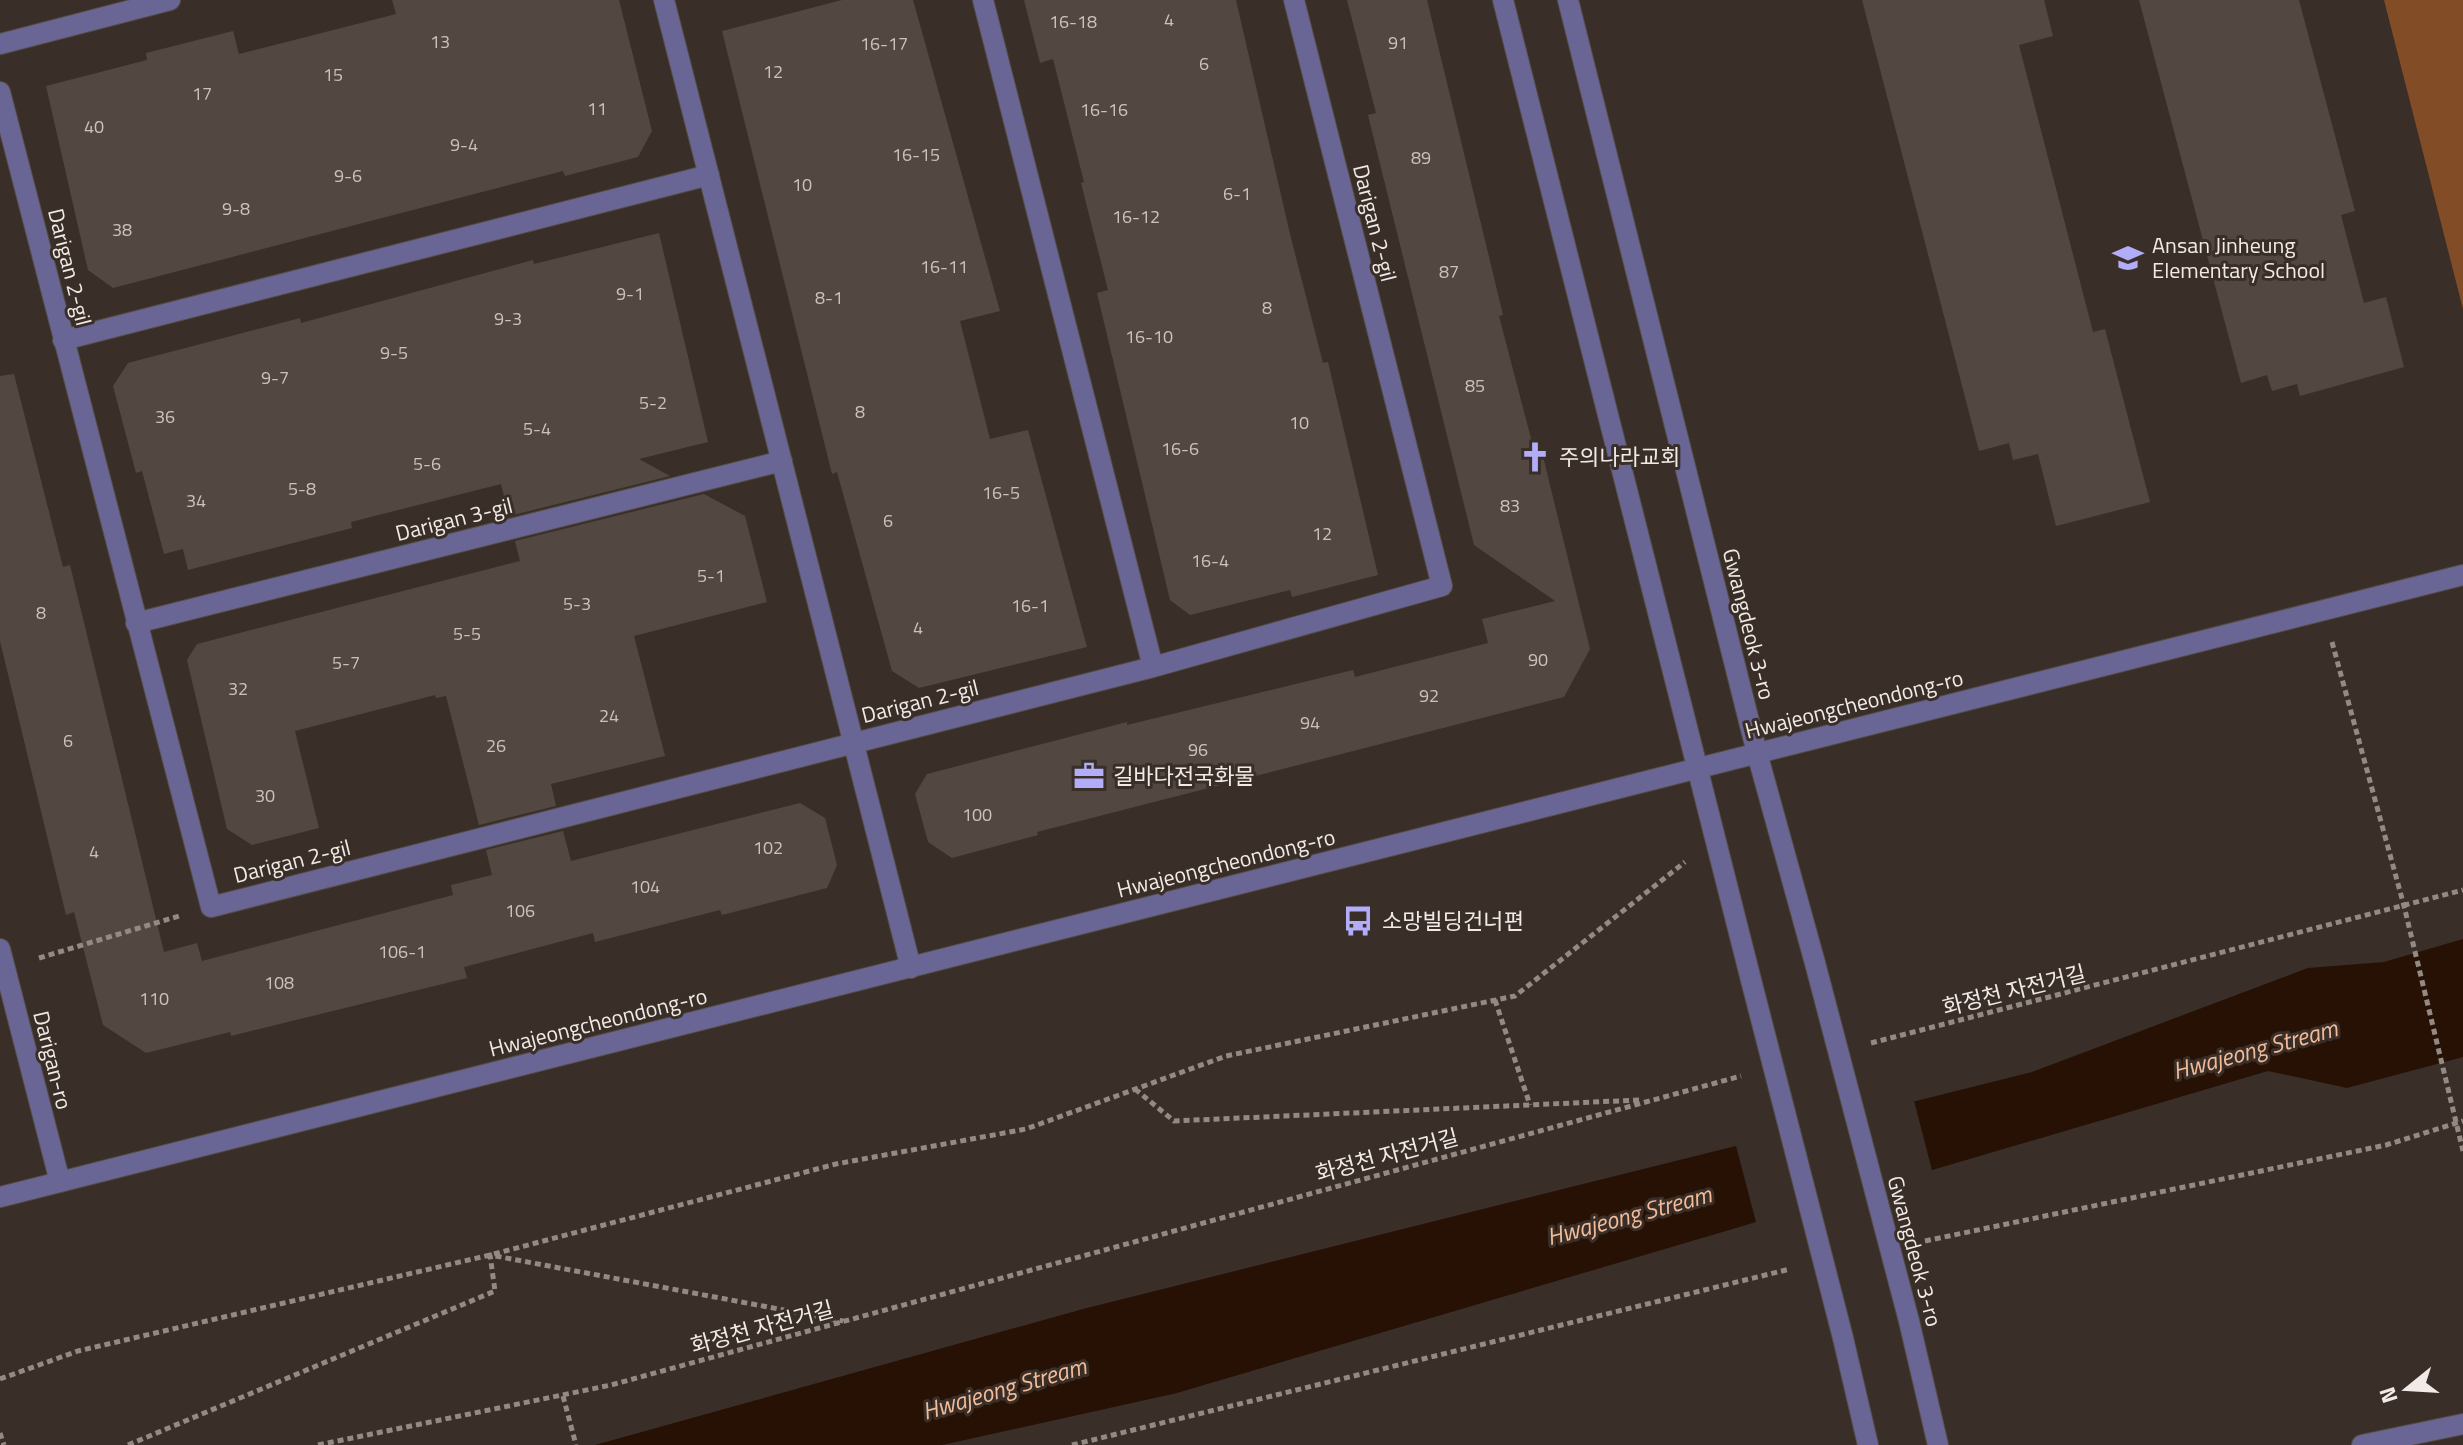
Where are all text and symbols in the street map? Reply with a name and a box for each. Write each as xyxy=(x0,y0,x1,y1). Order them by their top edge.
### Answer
house number: 4 xyxy=(1164,6,1174,33)
house number: 16-18 xyxy=(1049,8,1097,35)
house number: 13 xyxy=(430,28,450,55)
house number: 91 xyxy=(1388,29,1408,56)
house number: 16-17 xyxy=(860,30,908,57)
house number: 6 xyxy=(1199,50,1209,77)
house number: 12 xyxy=(763,58,783,85)
house number: 15 xyxy=(323,61,343,88)
house number: 17 xyxy=(192,80,212,107)
house number: 11 xyxy=(587,95,607,122)
house number: 16-16 xyxy=(1080,96,1128,123)
house number: 40 xyxy=(84,113,104,140)
house number: 9-4 xyxy=(450,131,478,158)
house number: 16-15 xyxy=(892,141,940,168)
house number: 89 xyxy=(1411,144,1431,171)
street label: Darigan 2-gil xyxy=(1344,161,1406,285)
house number: 9-6 xyxy=(334,162,362,189)
house number: 10 xyxy=(792,171,812,198)
house number: 6-1 xyxy=(1223,180,1251,207)
house number: 9-8 xyxy=(222,195,250,222)
house number: 16-12 xyxy=(1112,203,1160,230)
street label: Darigan 2-gil xyxy=(39,205,101,329)
house number: 38 xyxy=(112,216,132,243)
place label: Ansan Jinheung Elementary School xyxy=(2152,228,2325,287)
school or university icon: Ansan Jinheung Elementary School xyxy=(2111,241,2145,275)
house number: 16-11 xyxy=(920,253,968,280)
house number: 87 xyxy=(1439,258,1459,285)
house number: 9-1 xyxy=(616,280,644,307)
house number: 8-1 xyxy=(815,284,843,311)
house number: 8 xyxy=(1262,294,1272,321)
house number: 9-3 xyxy=(494,305,522,332)
house number: 16-10 xyxy=(1125,323,1173,350)
house number: 9-5 xyxy=(380,339,408,366)
house number: 9-7 xyxy=(261,364,289,391)
house number: 85 xyxy=(1465,372,1485,399)
house number: 5-2 xyxy=(639,389,667,416)
house number: 8 xyxy=(855,398,865,425)
house number: 36 xyxy=(155,403,175,430)
house number: 10 xyxy=(1289,409,1309,436)
house number: 5-4 xyxy=(523,415,551,442)
house number: 16-6 xyxy=(1161,435,1199,462)
church icon: 주의나라교회 xyxy=(1518,440,1552,474)
place label: 주의나라교회 xyxy=(1559,440,1680,474)
house number: 5-6 xyxy=(413,450,441,477)
house number: 5-8 xyxy=(288,475,316,502)
house number: 16-5 xyxy=(982,479,1020,506)
house number: 34 xyxy=(186,487,206,514)
street label: Darigan 3-gil xyxy=(392,488,516,550)
house number: 83 xyxy=(1500,492,1520,519)
house number: 6 xyxy=(883,507,893,534)
house number: 12 xyxy=(1312,520,1332,547)
street label: Gwangdeok 3-ro xyxy=(1714,545,1784,703)
house number: 16-4 xyxy=(1191,547,1229,574)
house number: 5-1 xyxy=(697,562,725,589)
house number: 5-3 xyxy=(563,590,591,617)
house number: 16-1 xyxy=(1011,592,1049,619)
house number: 8 xyxy=(36,599,46,626)
house number: 4 xyxy=(913,614,923,641)
house number: 5-5 xyxy=(453,620,481,647)
house number: 90 xyxy=(1528,646,1548,673)
house number: 5-7 xyxy=(332,649,360,676)
street label: Hwajeongcheondong-ro xyxy=(1741,660,1967,748)
street label: Darigan 2-gil xyxy=(858,670,982,732)
house number: 32 xyxy=(228,675,248,702)
house number: 92 xyxy=(1419,682,1439,709)
house number: 24 xyxy=(599,702,619,729)
house number: 94 xyxy=(1300,709,1320,736)
house number: 6 xyxy=(63,727,73,754)
house number: 26 xyxy=(486,732,506,759)
house number: 96 xyxy=(1188,736,1208,763)
office icon: 길바다전국화물 xyxy=(1072,759,1106,793)
place label: 길바다전국화물 xyxy=(1113,759,1255,793)
house number: 30 xyxy=(255,782,275,809)
house number: 100 xyxy=(962,801,992,828)
street label: Hwajeongcheondong-ro xyxy=(1113,819,1339,907)
street label: Darigan 2-gil xyxy=(230,830,354,892)
house number: 102 xyxy=(753,834,783,861)
house number: 4 xyxy=(89,838,99,865)
house number: 104 xyxy=(630,873,660,900)
house number: 106 xyxy=(505,897,535,924)
bus stop icon: 소망빌딩건너편 xyxy=(1341,904,1375,938)
place label: 소망빌딩건너편 xyxy=(1382,904,1524,938)
house number: 106-1 xyxy=(378,938,426,965)
street label: 화정천 자전거길 xyxy=(1939,956,2089,1024)
house number: 108 xyxy=(264,969,294,996)
street label: Hwajeongcheondong-ro xyxy=(485,978,711,1066)
house number: 110 xyxy=(139,985,169,1012)
street label: Darigan-ro xyxy=(24,1007,82,1113)
water label: Hwajeong Stream xyxy=(2169,1009,2343,1088)
street label: 화정천 자전거길 xyxy=(1312,1120,1462,1190)
street label: Gwangdeok 3-ro xyxy=(1879,1172,1951,1330)
water label: Hwajeong Stream xyxy=(1543,1175,1717,1254)
street label: 화정천 자전거길 xyxy=(687,1292,837,1362)
water label: Hwajeong Stream xyxy=(918,1347,1092,1429)
north arrow xyxy=(2367,1349,2447,1429)
text: N xyxy=(2369,1383,2407,1408)

